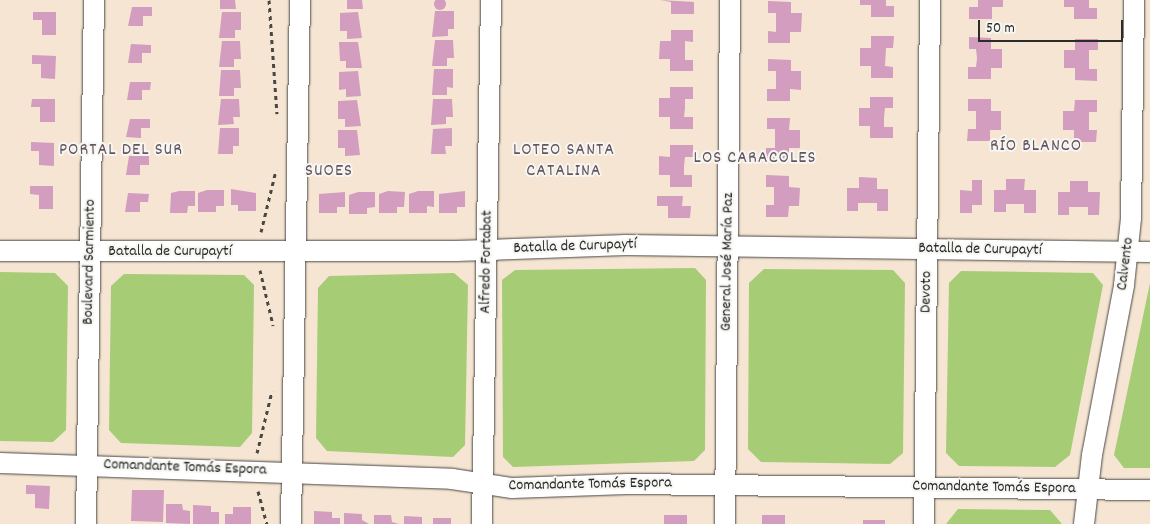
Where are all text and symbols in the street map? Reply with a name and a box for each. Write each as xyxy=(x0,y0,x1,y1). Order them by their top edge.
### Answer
scale bar xyxy=(980,10,1125,42)
text: 50 m xyxy=(986,18,1015,40)
district label: RÍO BLANCO xyxy=(989,136,1083,158)
district label: PORTAL DEL SUR xyxy=(57,140,185,162)
district label: LOTEO SANTA CATALINA xyxy=(512,141,616,183)
district label: LOS CARACOLES xyxy=(692,148,818,170)
district label: SUOES xyxy=(304,161,354,183)
street label: General José María Paz xyxy=(717,193,739,331)
street label: Boulevard Sarmiento xyxy=(79,199,101,325)
street label: Alfredo Fortabat xyxy=(476,210,498,314)
street label: Batalla de Curupaytí xyxy=(513,235,637,259)
street label: Calvento xyxy=(1113,236,1139,292)
street label: Batalla de Curupaytí xyxy=(918,239,1042,261)
street label: Batalla de Curupaytí xyxy=(108,242,232,262)
street label: Devoto xyxy=(917,271,937,313)
street label: Comandante Tomás Espora xyxy=(103,456,267,480)
street label: Comandante Tomás Espora xyxy=(508,474,672,496)
street label: Comandante Tomás Espora xyxy=(912,477,1076,499)

